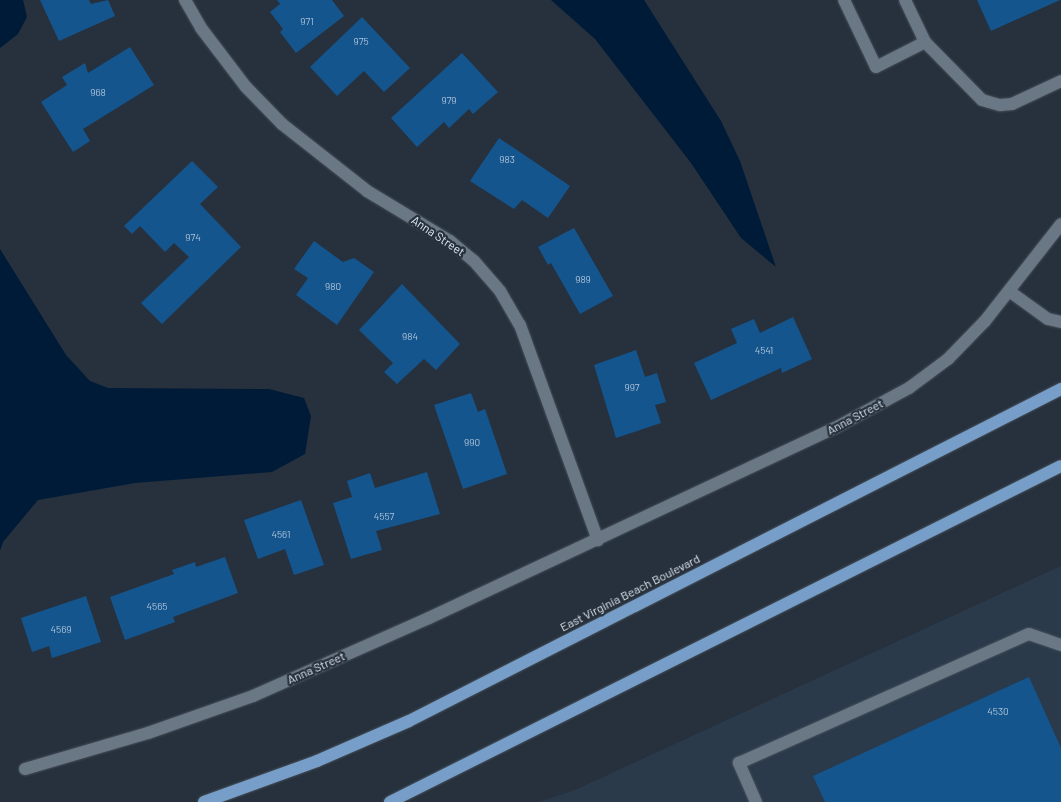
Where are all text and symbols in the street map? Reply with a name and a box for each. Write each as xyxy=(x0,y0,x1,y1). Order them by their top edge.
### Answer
house number: 971 xyxy=(300,16,314,28)
house number: 975 xyxy=(353,36,369,48)
house number: 968 xyxy=(90,87,106,99)
house number: 979 xyxy=(441,95,457,107)
house number: 983 xyxy=(499,154,515,166)
street label: Anna Street xyxy=(408,213,468,259)
house number: 974 xyxy=(185,232,201,244)
house number: 989 xyxy=(575,274,591,286)
house number: 980 xyxy=(325,281,341,293)
house number: 984 xyxy=(402,331,418,343)
house number: 4541 xyxy=(755,345,773,357)
house number: 997 xyxy=(624,382,640,394)
street label: Anna Street xyxy=(824,396,886,438)
house number: 990 xyxy=(464,437,480,449)
house number: 4557 xyxy=(374,511,394,523)
house number: 4561 xyxy=(271,529,291,541)
street label: East Virginia Beach Boulevard xyxy=(558,551,702,635)
house number: 4565 xyxy=(147,601,167,613)
house number: 4569 xyxy=(50,624,72,636)
street label: Anna Street xyxy=(285,649,347,687)
house number: 4530 xyxy=(987,706,1009,718)

